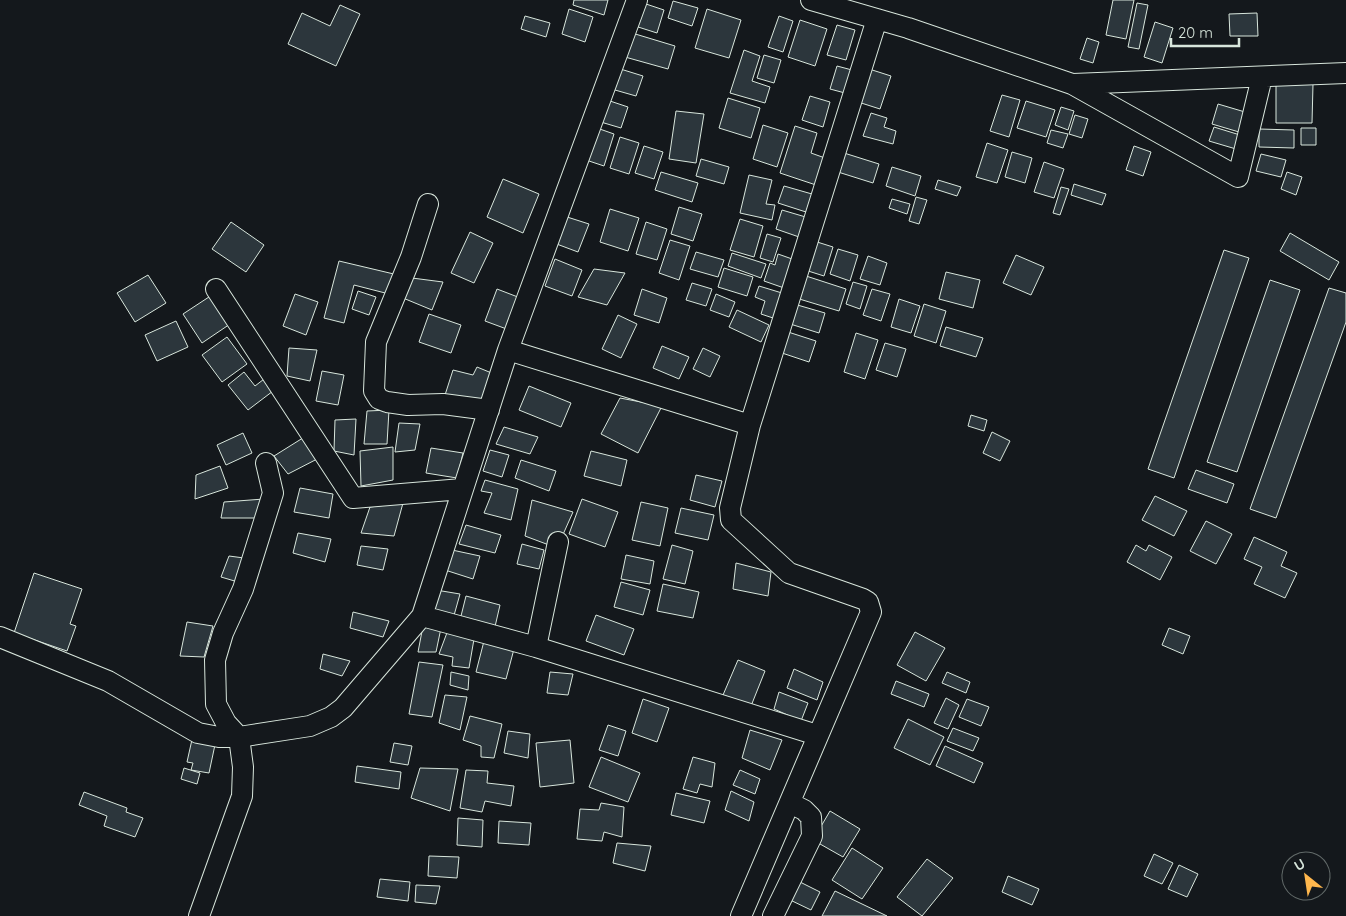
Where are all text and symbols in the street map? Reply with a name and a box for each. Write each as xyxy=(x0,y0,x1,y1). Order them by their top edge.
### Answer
scale bar xyxy=(1171,15,1238,47)
text: 20 m xyxy=(1178,23,1213,42)
north arrow xyxy=(1281,851,1331,901)
text: U xyxy=(1291,854,1308,875)

